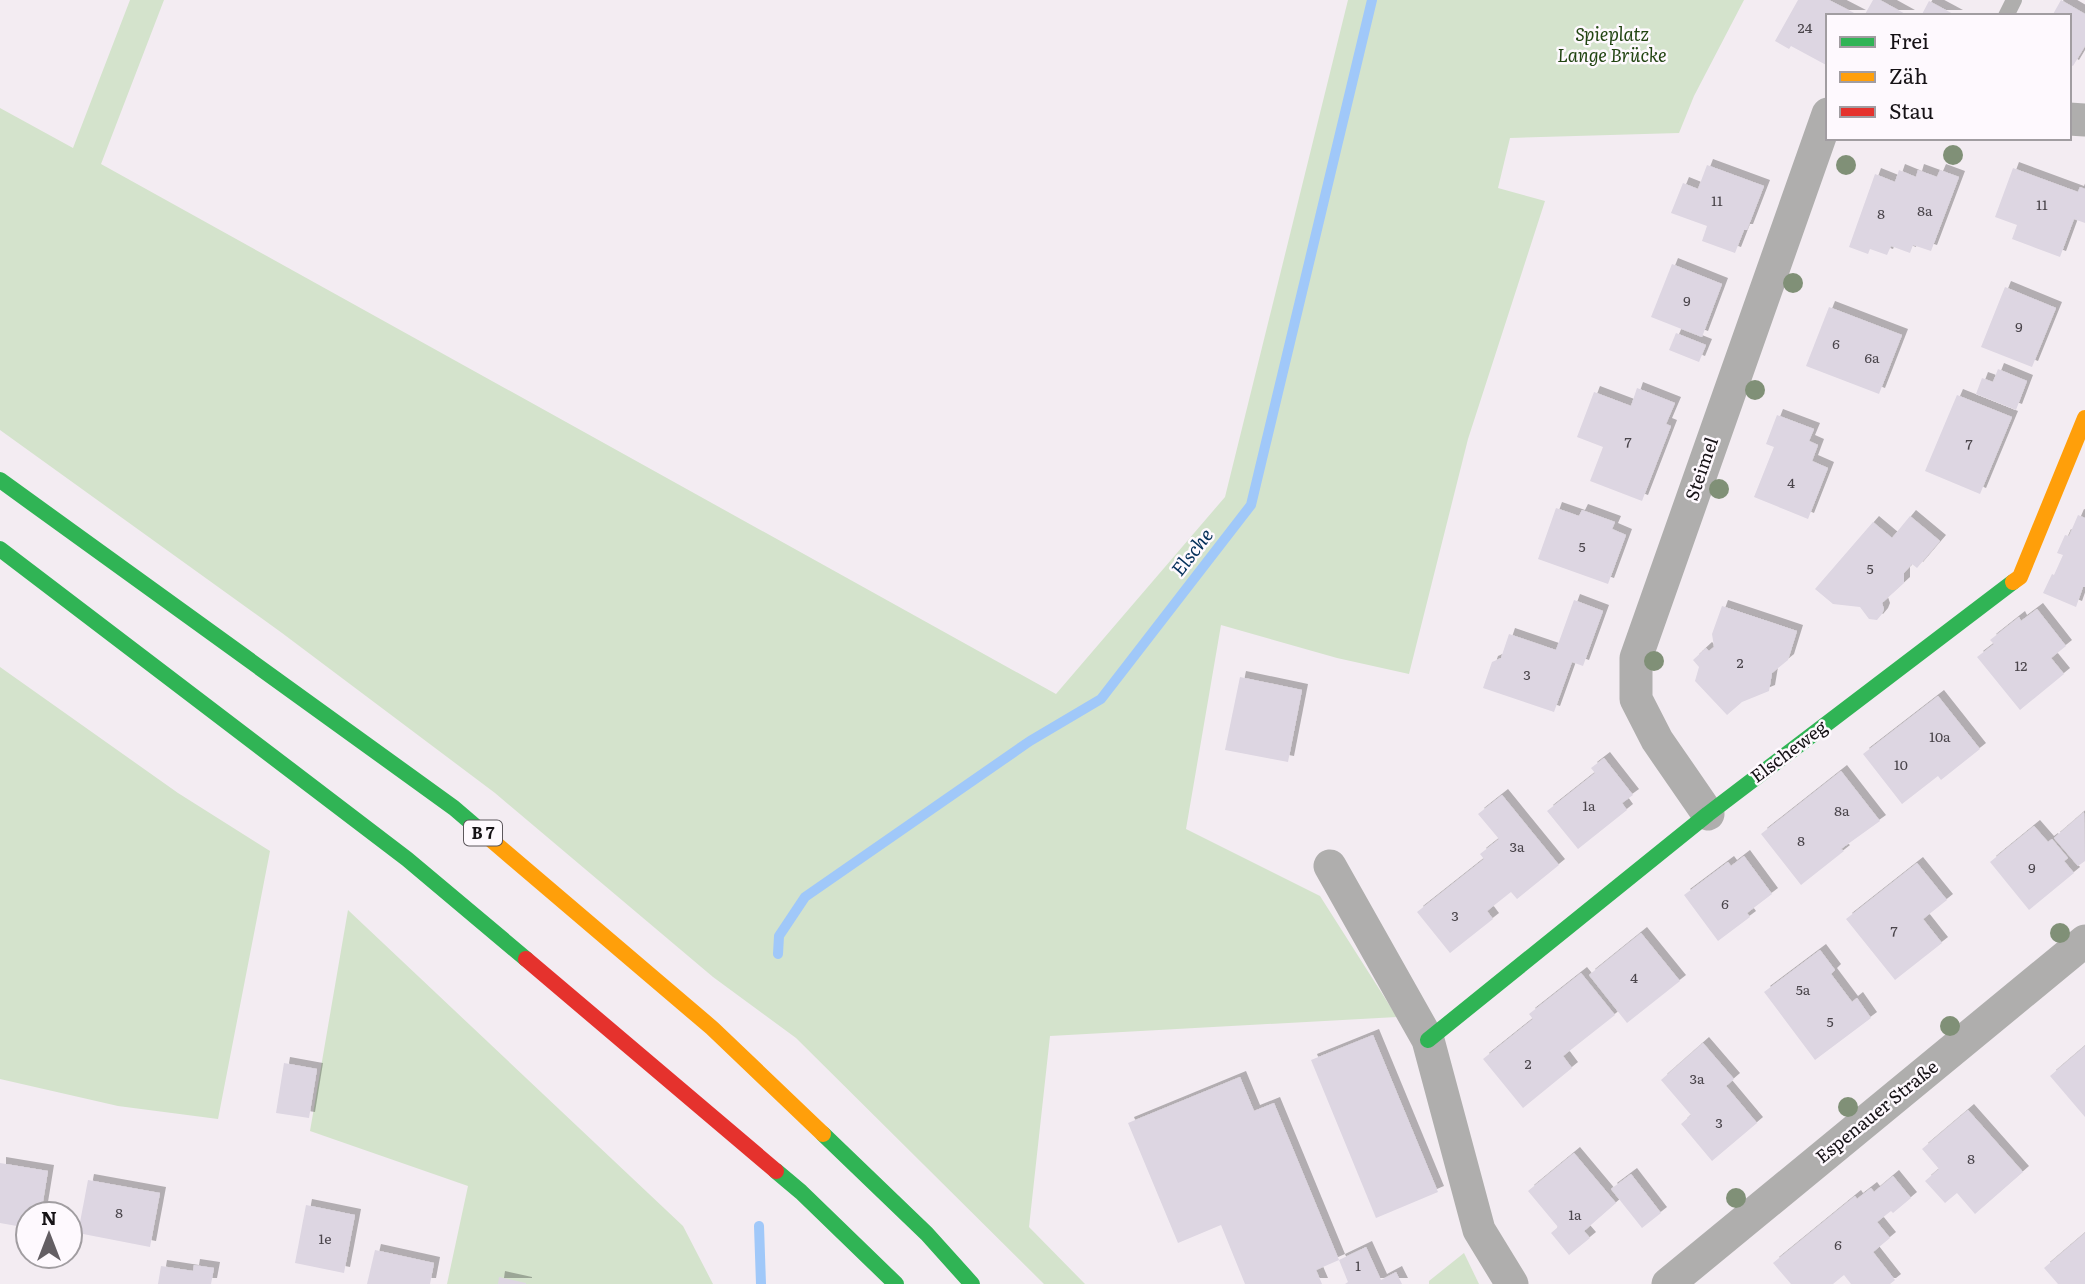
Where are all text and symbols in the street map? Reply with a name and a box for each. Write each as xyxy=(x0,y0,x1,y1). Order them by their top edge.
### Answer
legend xyxy=(1826,14,2071,140)
house number: 24 xyxy=(1798,17,1813,37)
park label: Spieplatz Lange Brücke xyxy=(1557,20,1667,68)
text: Frei xyxy=(1889,24,1929,55)
text: Zäh xyxy=(1889,59,1928,90)
text: Stau xyxy=(1889,94,1934,125)
house number: 11 xyxy=(1711,190,1723,210)
house number: 11 xyxy=(2036,194,2048,214)
house number: 8a xyxy=(1917,200,1933,220)
house number: 8 xyxy=(1877,203,1885,223)
house number: 9 xyxy=(1683,290,1691,310)
house number: 9 xyxy=(2015,316,2023,336)
house number: 6 xyxy=(1832,333,1840,353)
house number: 6a xyxy=(1864,347,1880,367)
house number: 7 xyxy=(1624,431,1632,451)
street label: Steimel xyxy=(1677,433,1724,504)
house number: 7 xyxy=(1965,433,1973,453)
house number: 4 xyxy=(1787,472,1795,492)
water label: Elsche xyxy=(1164,522,1219,581)
house number: 5 xyxy=(1578,536,1586,556)
house number: 5 xyxy=(1866,558,1874,578)
house number: 2 xyxy=(1736,652,1744,672)
house number: 12 xyxy=(2015,655,2027,675)
house number: 3 xyxy=(1523,664,1531,684)
street label: Elscheweg xyxy=(1744,712,1833,789)
house number: 10a xyxy=(1929,726,1951,746)
house number: 10 xyxy=(1894,754,1908,774)
house number: 1a xyxy=(1582,795,1596,815)
house number: 8a xyxy=(1834,800,1850,820)
road number: B 7 xyxy=(464,820,502,846)
house number: 8 xyxy=(1797,830,1805,850)
house number: 3a xyxy=(1509,836,1525,856)
house number: 9 xyxy=(2028,857,2036,877)
house number: 6 xyxy=(1721,893,1729,913)
house number: 3 xyxy=(1451,905,1459,925)
house number: 7 xyxy=(1890,920,1898,940)
house number: 4 xyxy=(1630,967,1638,987)
house number: 5a xyxy=(1796,979,1811,999)
house number: 5 xyxy=(1826,1011,1834,1031)
house number: 2 xyxy=(1524,1053,1532,1073)
street label: Espenauer Straße xyxy=(1809,1053,1943,1169)
house number: 3a xyxy=(1689,1068,1705,1088)
house number: 3 xyxy=(1715,1112,1723,1132)
house number: 8 xyxy=(1967,1148,1975,1168)
north arrow xyxy=(14,1200,84,1270)
house number: 8 xyxy=(115,1202,123,1222)
text: N xyxy=(41,1203,57,1231)
house number: 1a xyxy=(1568,1204,1582,1224)
house number: 1e xyxy=(319,1228,331,1248)
house number: 6 xyxy=(1834,1234,1842,1254)
house number: 1 xyxy=(1355,1255,1361,1275)

